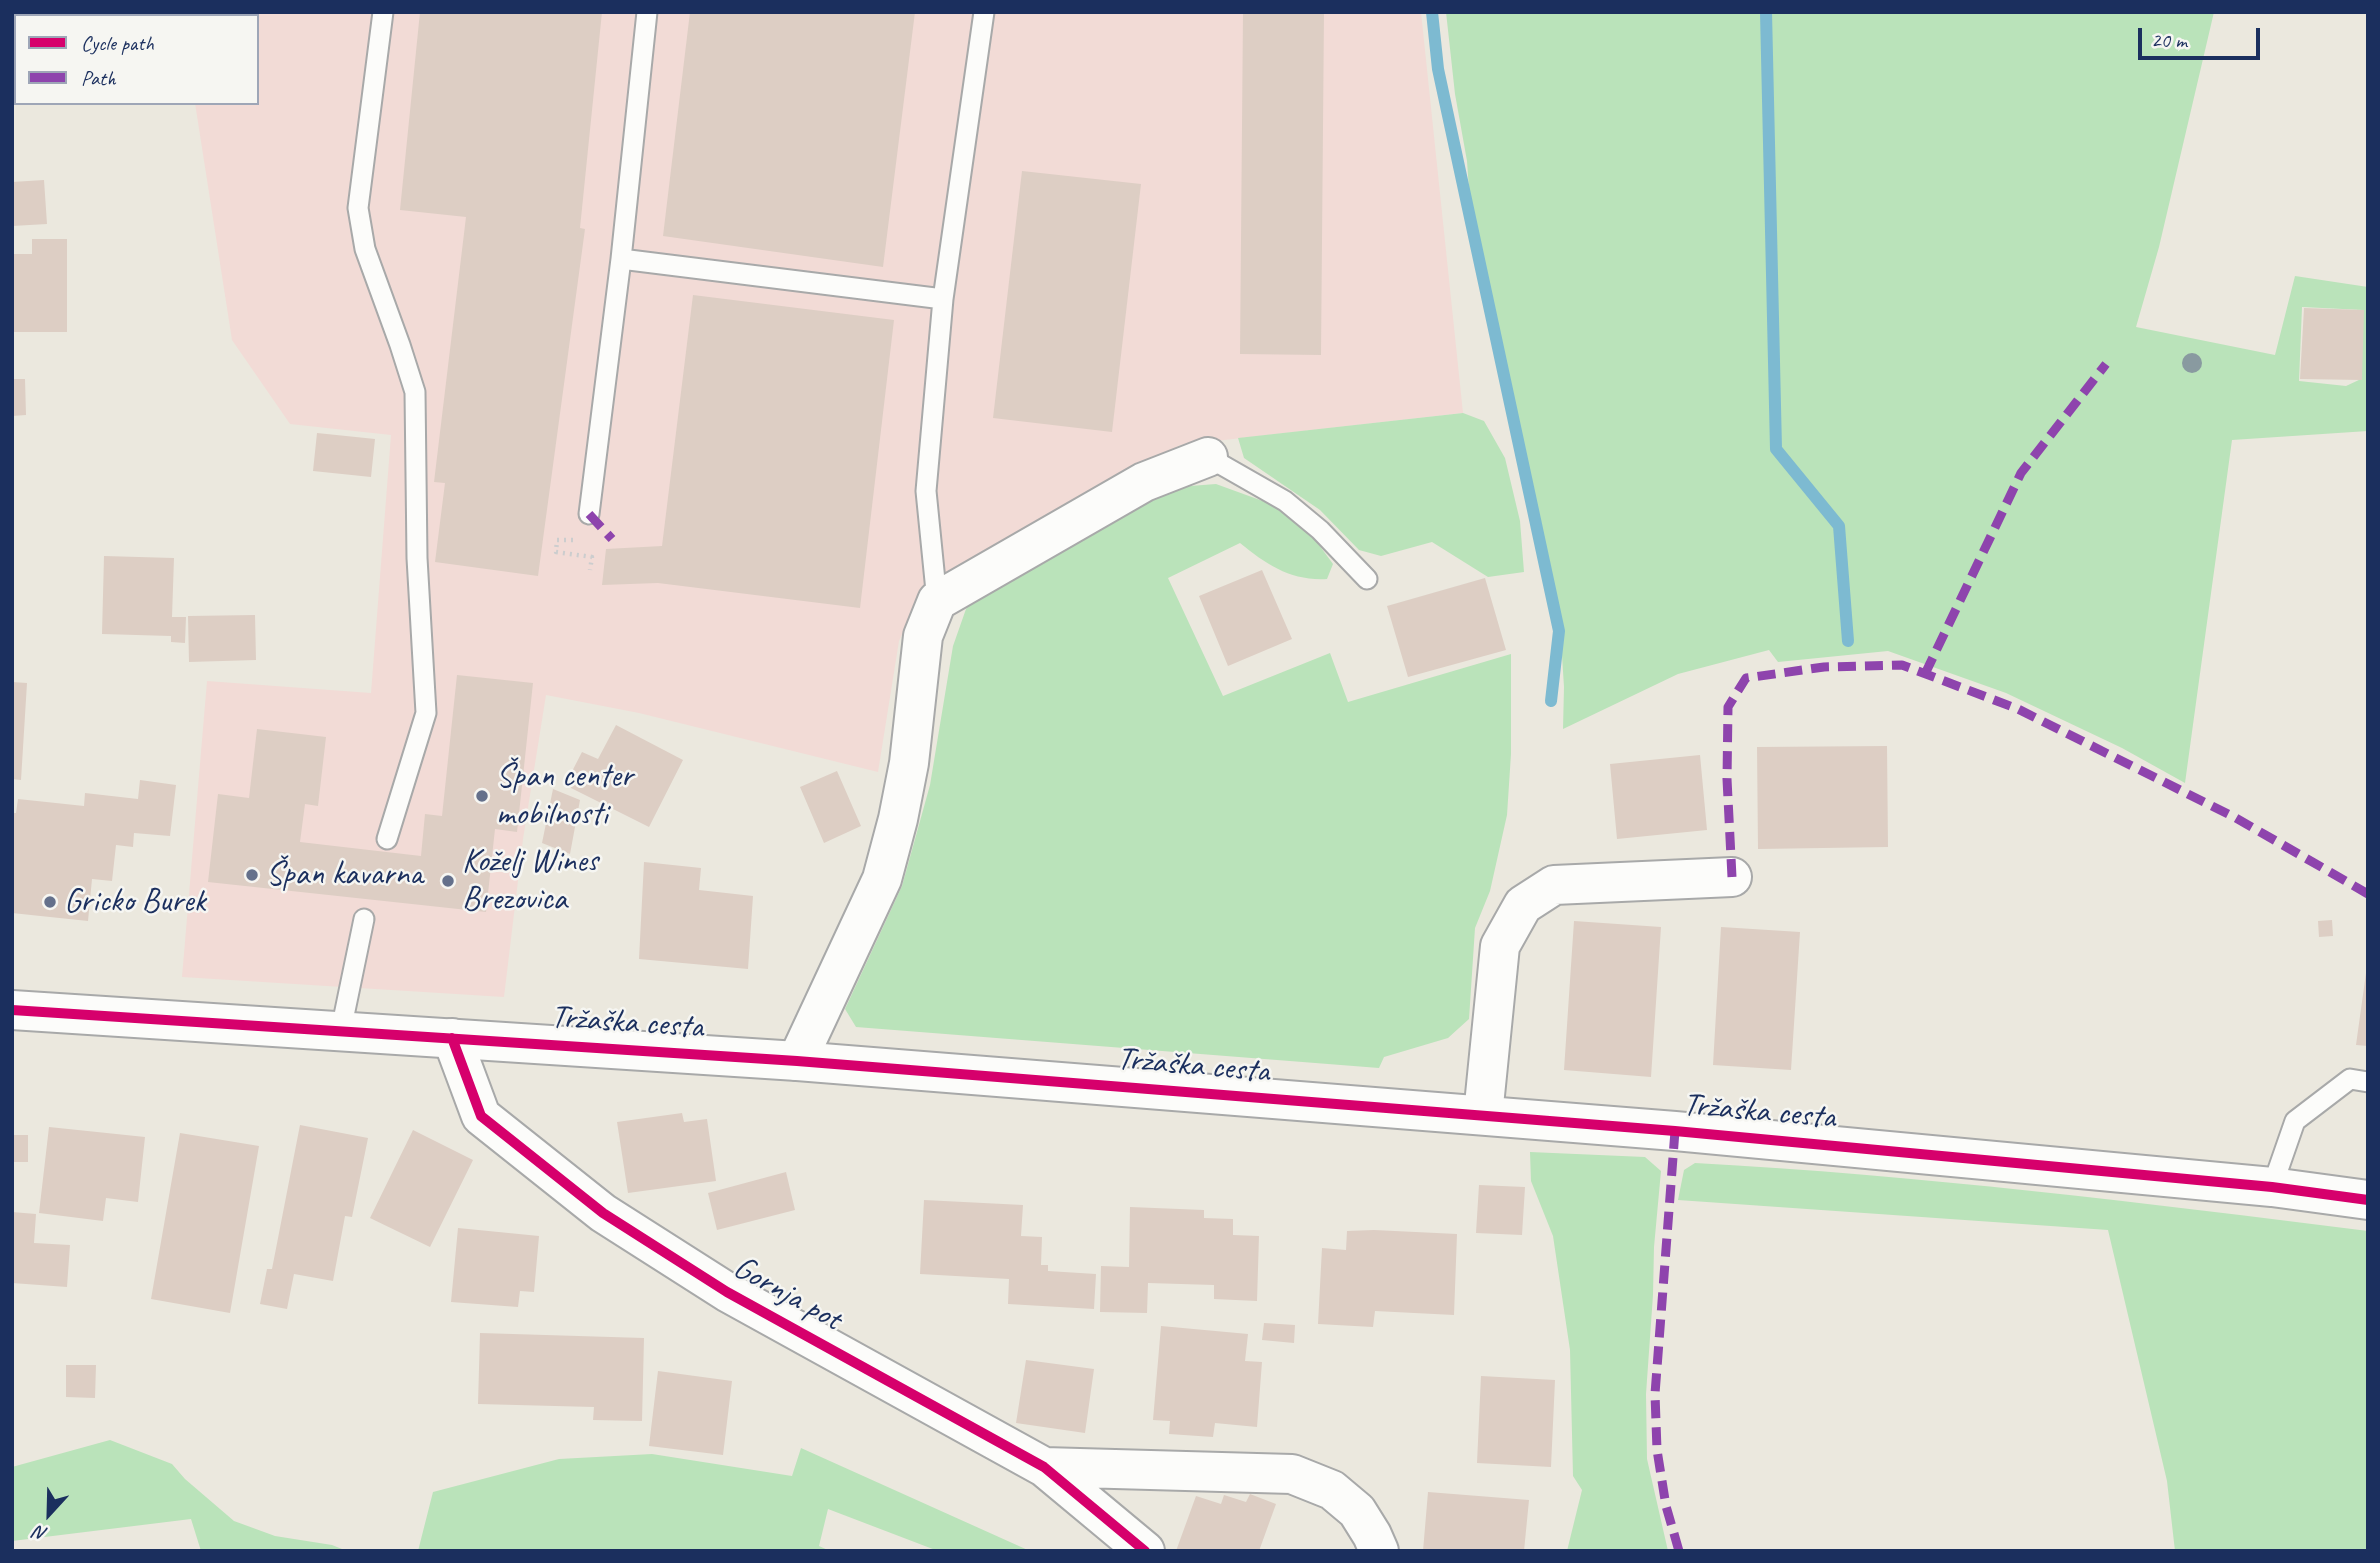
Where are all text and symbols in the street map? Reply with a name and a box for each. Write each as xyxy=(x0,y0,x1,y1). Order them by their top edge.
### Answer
legend xyxy=(14,14,259,105)
scale bar xyxy=(2142,14,2264,58)
text: 20 m xyxy=(2151,27,2187,53)
text: Cycle path xyxy=(81,30,154,56)
text: Path xyxy=(81,65,116,91)
place label: Špan center mobilnosti xyxy=(496,757,633,835)
marker: Špan center mobilnosti xyxy=(474,788,490,804)
place label: Koželj Wines Brezovica xyxy=(462,842,598,920)
place label: Špan kavarna xyxy=(266,855,423,895)
marker: Špan kavarna xyxy=(244,867,260,883)
marker: Koželj Wines Brezovica xyxy=(440,873,456,889)
place label: Gricko Burek xyxy=(64,882,206,922)
marker: Gricko Burek xyxy=(42,894,58,910)
street label: Tržaška cesta xyxy=(549,998,705,1048)
street label: Tržaška cesta xyxy=(1115,1040,1271,1092)
street label: Tržaška cesta xyxy=(1681,1086,1837,1138)
street label: Gornja pot xyxy=(726,1248,848,1340)
north arrow xyxy=(14,1479,84,1549)
text: N xyxy=(31,1520,51,1547)

